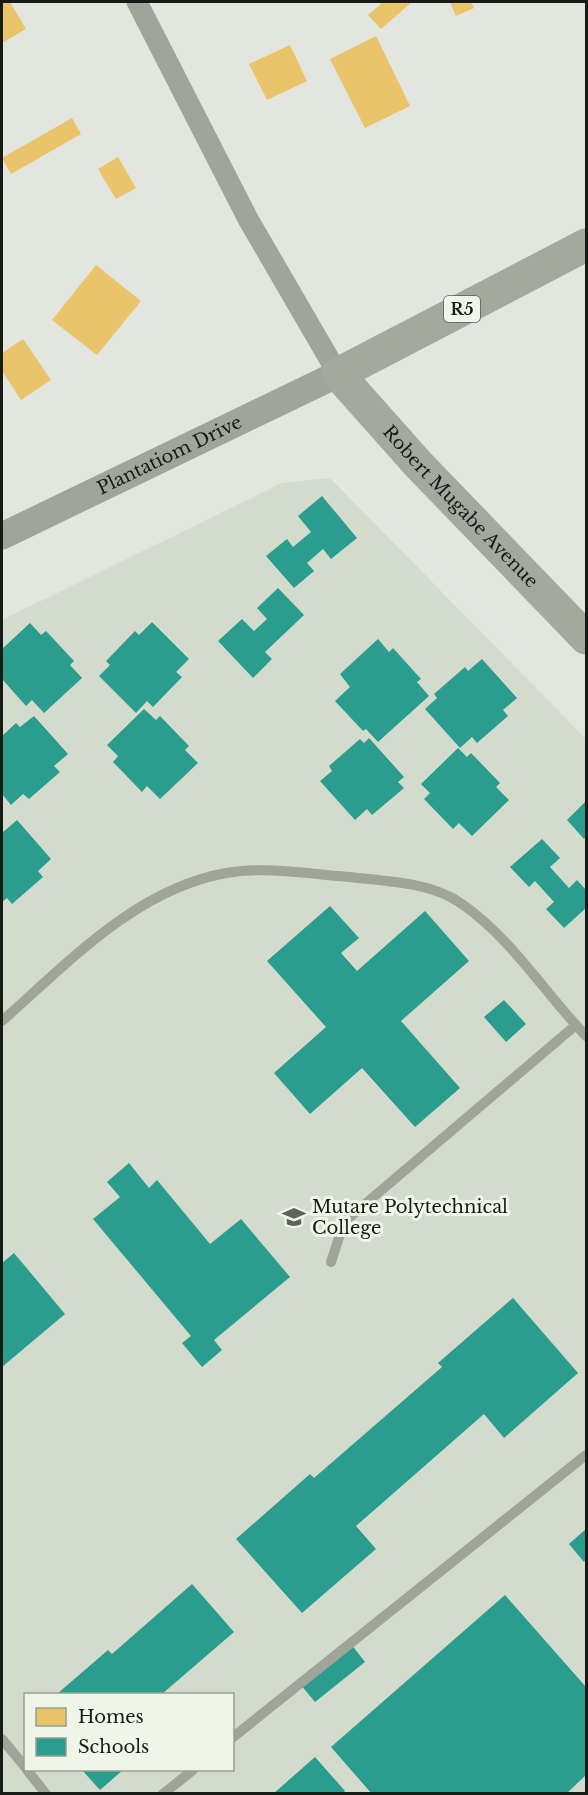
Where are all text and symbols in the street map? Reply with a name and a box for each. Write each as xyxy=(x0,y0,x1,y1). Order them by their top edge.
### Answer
road number: R5 xyxy=(444,296,480,322)
street label: Plantatiom Drive xyxy=(94,411,246,499)
street label: Robert Mugabe Avenue xyxy=(378,421,543,592)
place label: Mutare Polytechnical College xyxy=(312,1196,508,1239)
school or university icon: Mutare Polytechnical College xyxy=(281,1204,307,1230)
legend xyxy=(24,1693,234,1771)
text: Homes xyxy=(78,1706,144,1728)
text: Schools xyxy=(78,1736,149,1758)

